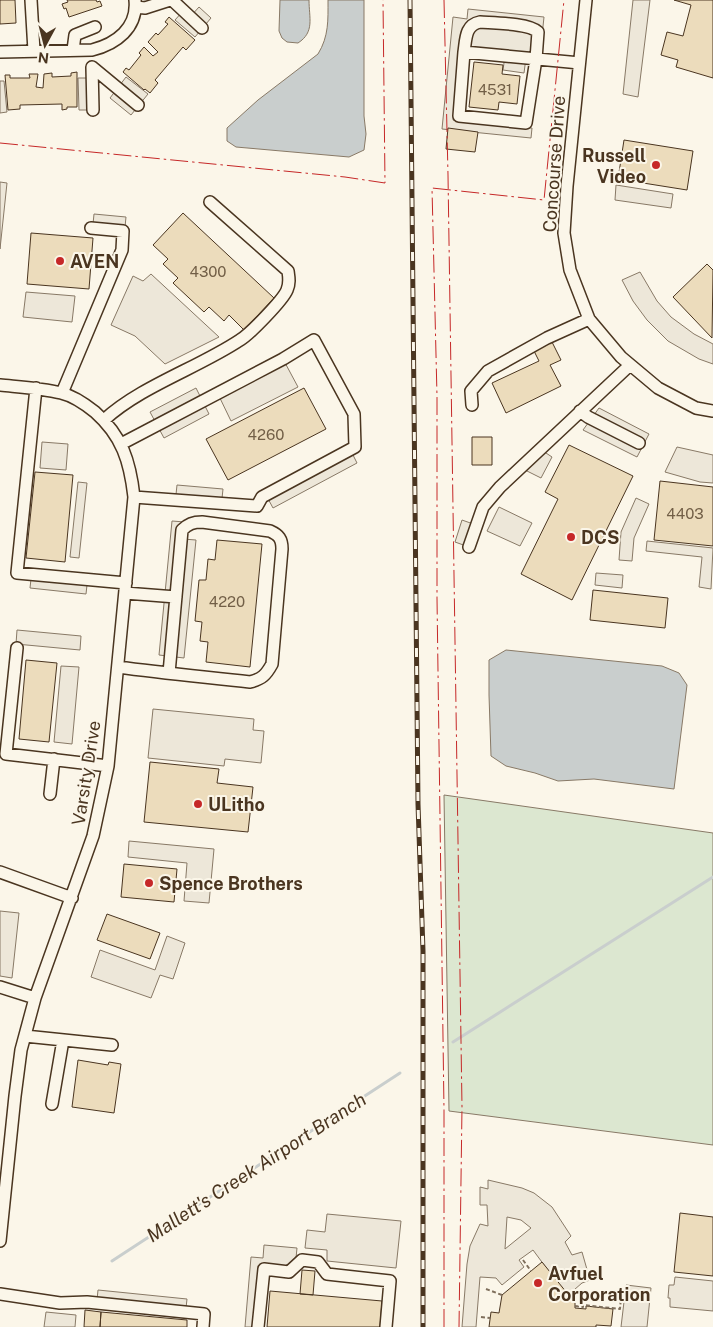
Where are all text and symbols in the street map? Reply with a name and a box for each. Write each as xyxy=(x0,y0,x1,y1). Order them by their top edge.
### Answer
north arrow xyxy=(20,20,70,70)
text: N xyxy=(37,49,50,67)
house number: 4531 xyxy=(478,81,512,98)
street label: Concourse Drive xyxy=(539,95,569,233)
place label: Russell Video xyxy=(582,145,646,187)
marker: Russell Video xyxy=(650,159,662,171)
place label: AVEN xyxy=(70,251,119,272)
marker: AVEN xyxy=(54,255,66,267)
house number: 4300 xyxy=(189,263,227,280)
house number: 4260 xyxy=(248,426,284,443)
house number: 4403 xyxy=(666,505,704,522)
place label: DCS xyxy=(581,527,619,548)
marker: DCS xyxy=(565,531,577,543)
house number: 4220 xyxy=(209,593,245,610)
street label: Varsity Drive xyxy=(67,719,105,827)
place label: ULitho xyxy=(208,794,265,815)
marker: ULitho xyxy=(192,798,204,810)
place label: Spence Brothers xyxy=(159,873,303,894)
marker: Spence Brothers xyxy=(143,877,155,889)
water label: Mallett's Creek Airport Branch xyxy=(142,1088,370,1246)
place label: Avfuel Corporation xyxy=(548,1263,650,1305)
marker: Avfuel Corporation xyxy=(532,1277,544,1289)

